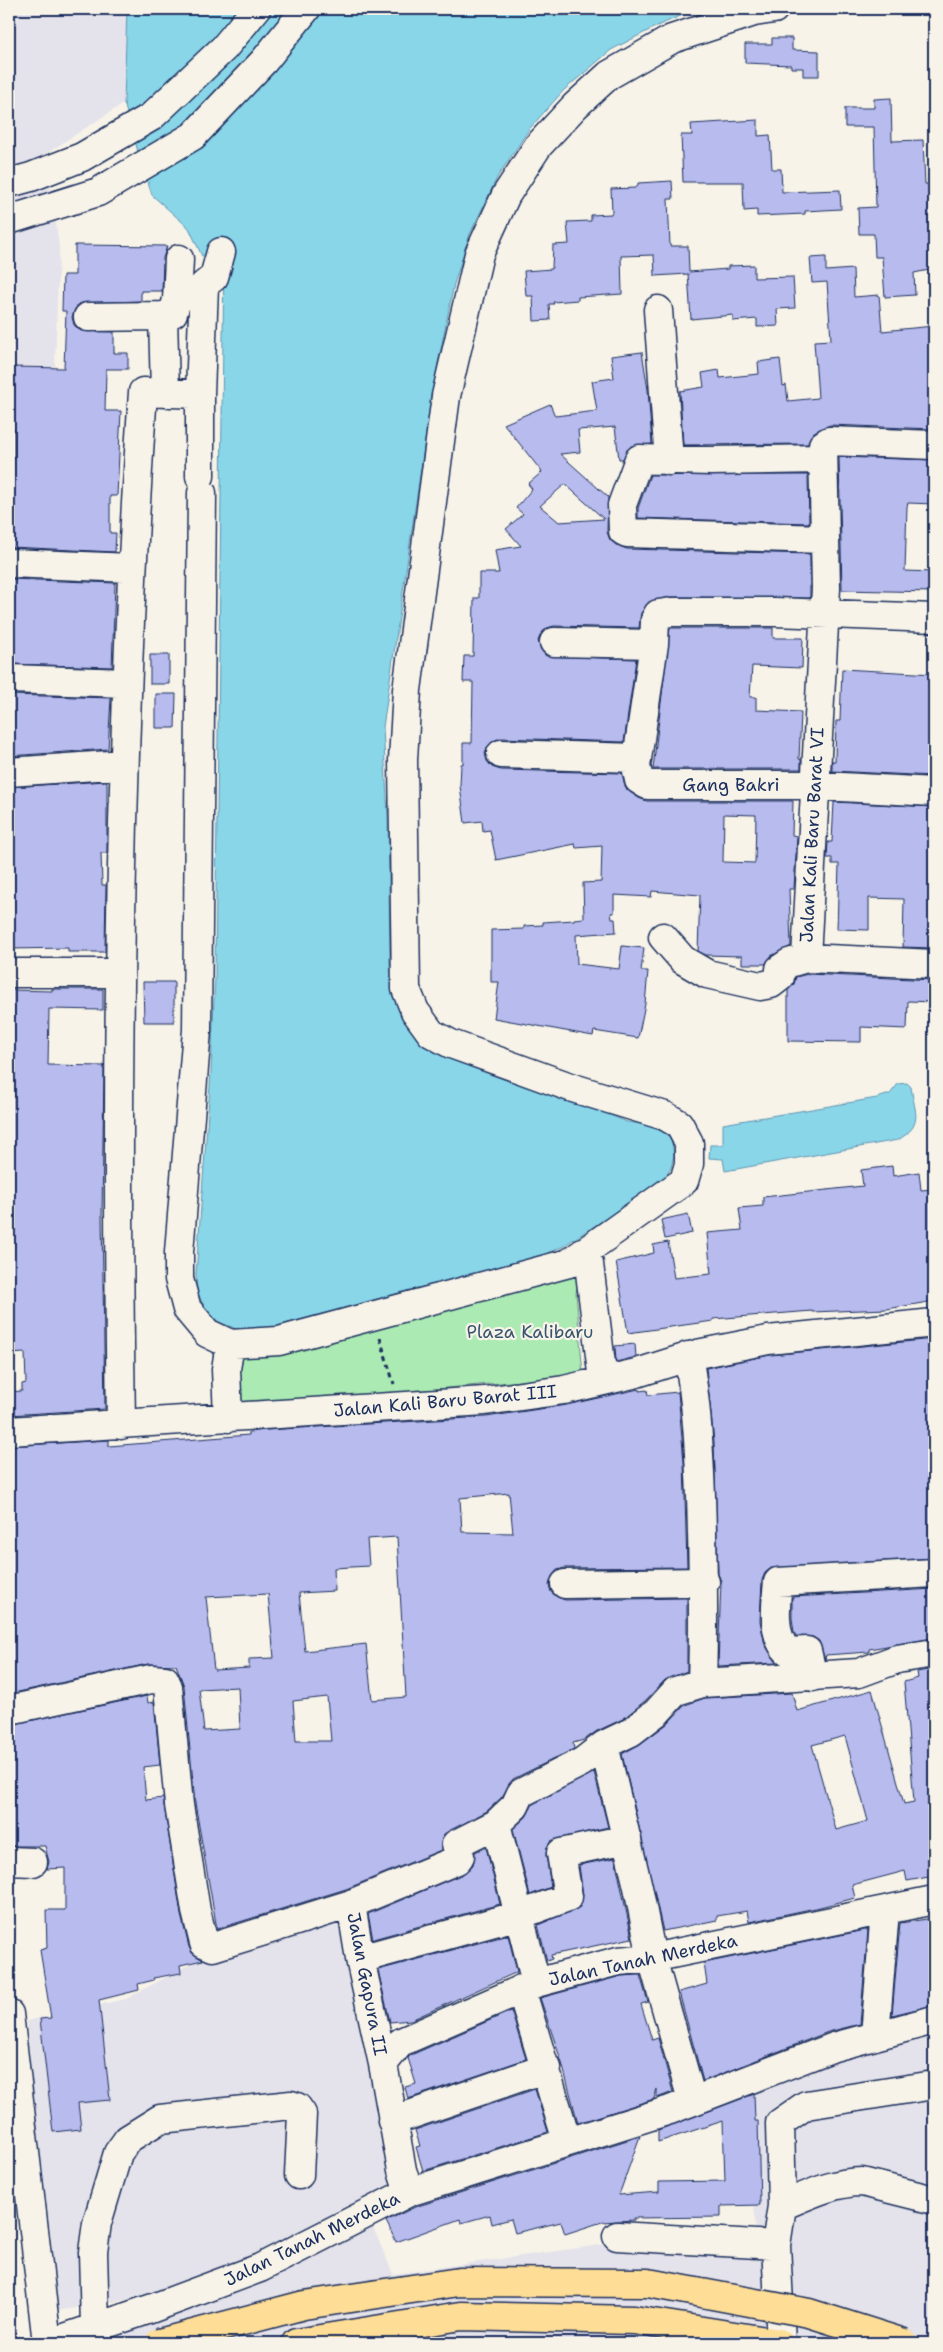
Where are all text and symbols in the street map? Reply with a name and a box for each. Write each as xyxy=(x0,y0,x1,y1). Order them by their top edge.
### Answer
street label: Jalan Kali Baru Barat VI xyxy=(794,726,830,943)
street label: Gang Bakri xyxy=(682,773,780,797)
park label: Plaza Kalibaru xyxy=(467,1320,593,1344)
street label: Jalan Kali Baru Barat III xyxy=(332,1379,558,1423)
street label: Jalan Gapura II xyxy=(341,1910,393,2058)
street label: Jalan Tanah Merdeka xyxy=(547,1928,739,1992)
street label: Jalan Tanah Merdeka xyxy=(220,2186,404,2292)

